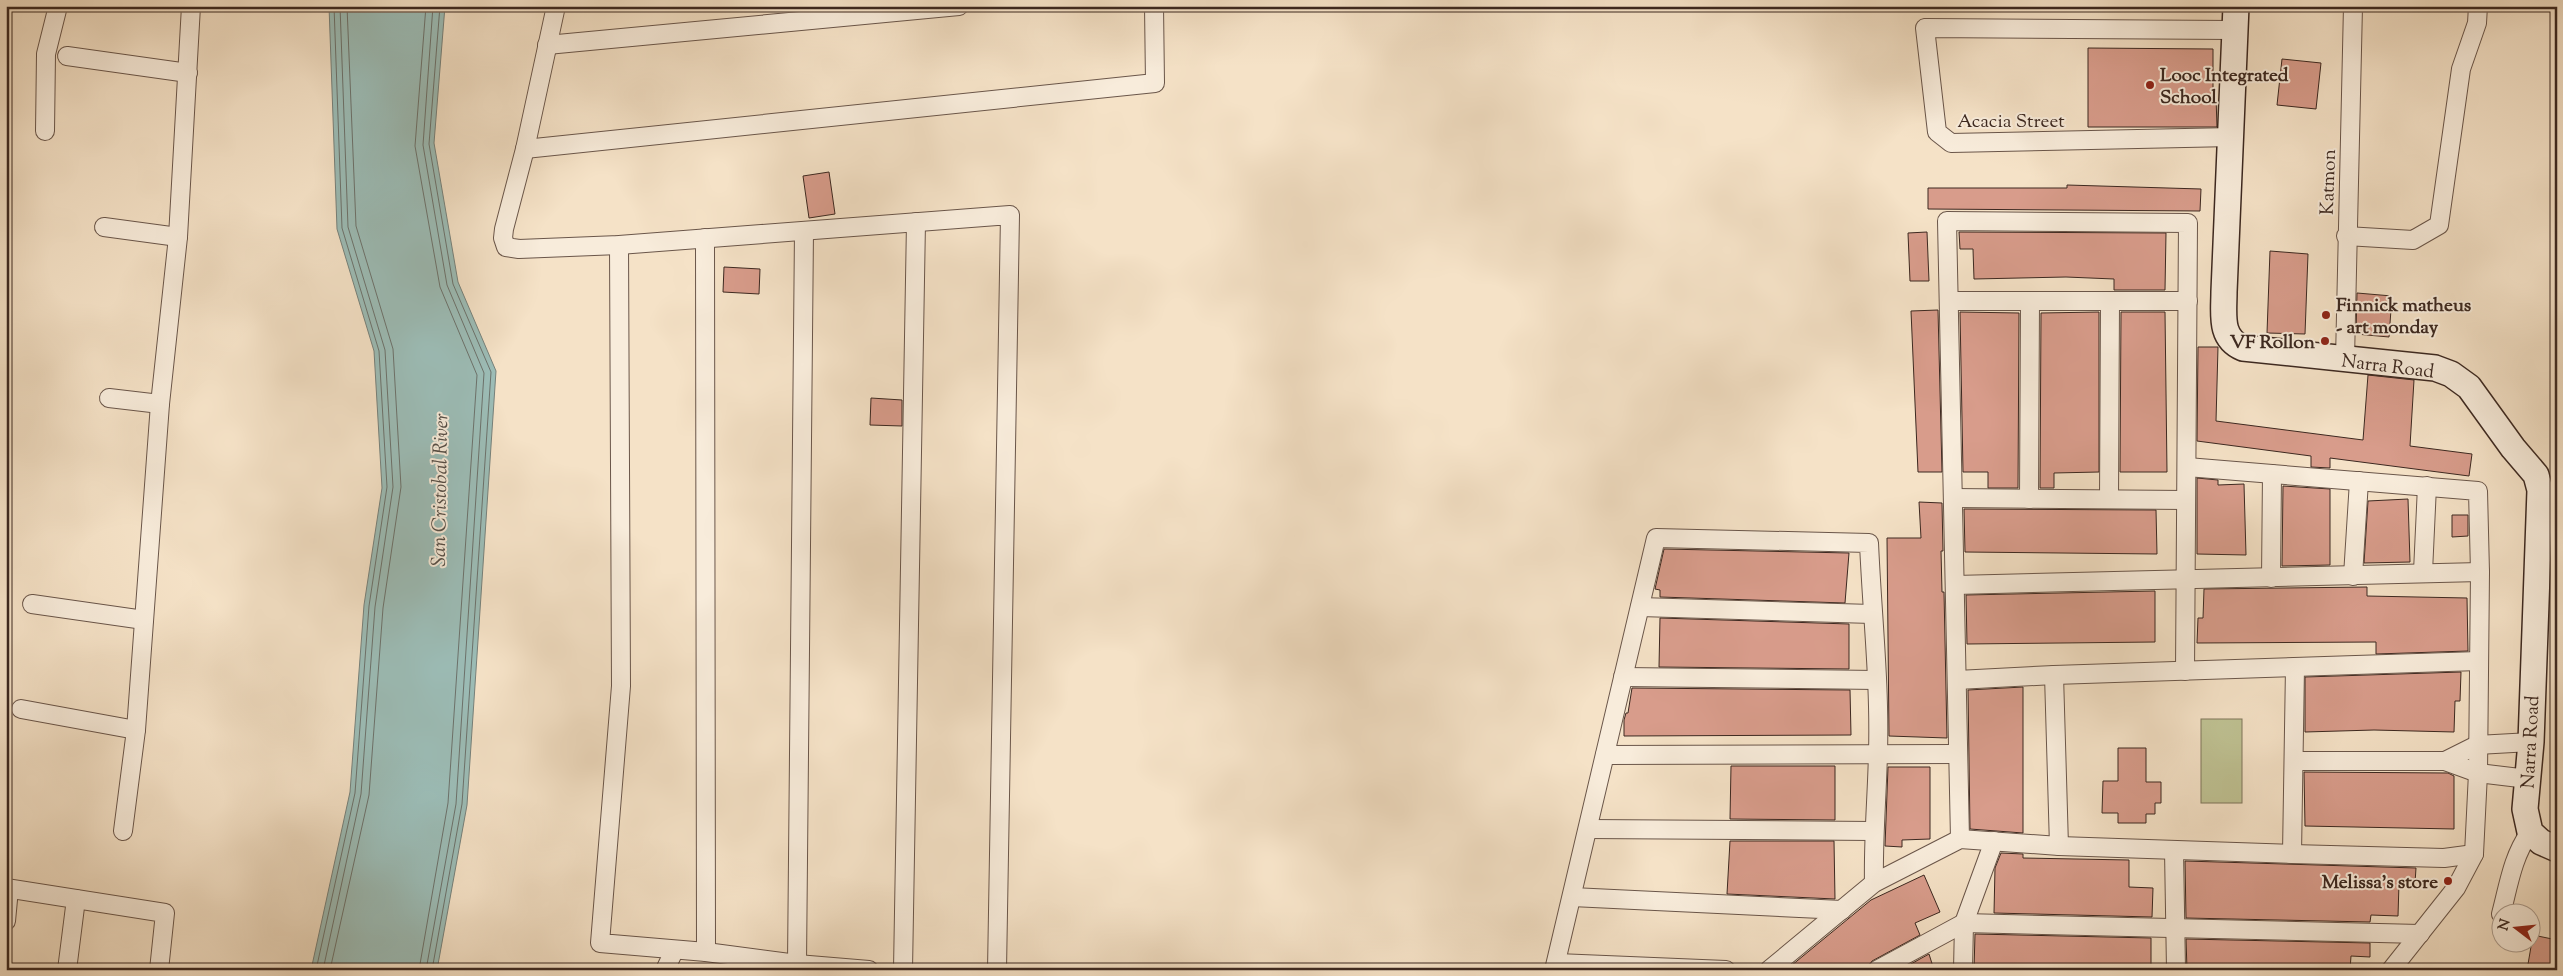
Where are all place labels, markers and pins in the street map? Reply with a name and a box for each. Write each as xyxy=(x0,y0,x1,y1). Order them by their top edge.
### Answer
place label: Looc Integrated School xyxy=(2160,63,2289,112)
marker: Looc Integrated School xyxy=(2144,79,2156,91)
place label: Finnick matheus - art monday xyxy=(2336,293,2472,342)
marker: Finnick matheus - art monday xyxy=(2320,309,2332,321)
place label: VF Rollon xyxy=(2230,330,2316,357)
marker: VF Rollon xyxy=(2319,335,2331,347)
place label: Melissa's store xyxy=(2322,870,2438,897)
marker: Melissa's store xyxy=(2442,875,2454,887)

